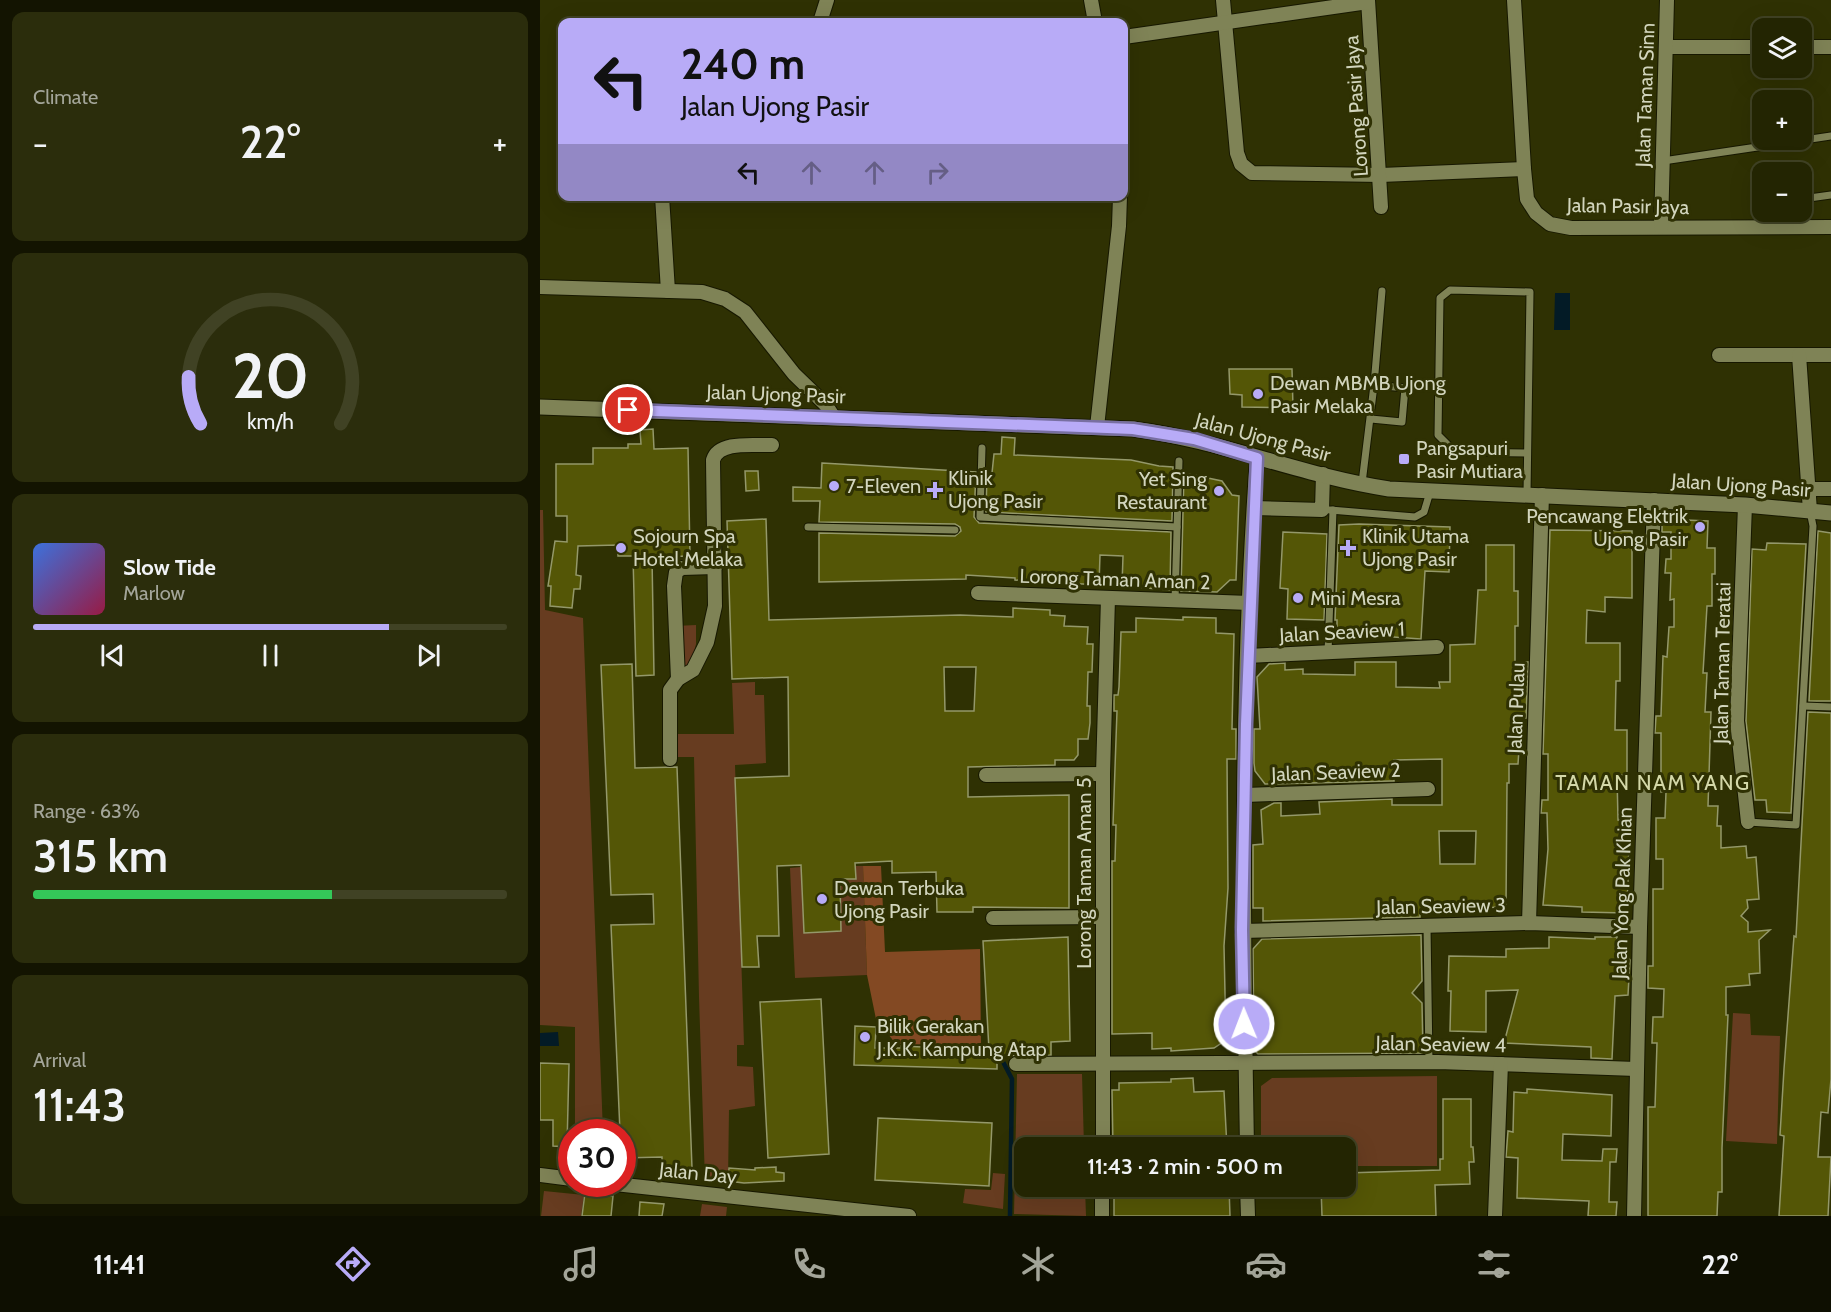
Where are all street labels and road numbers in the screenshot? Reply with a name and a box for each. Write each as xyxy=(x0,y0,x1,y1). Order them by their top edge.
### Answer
street label: Jalan Taman Sinn xyxy=(1630,22,1660,169)
street label: Lorong Pasir Jaya xyxy=(1339,34,1373,177)
street label: Jalan Pasir Jaya xyxy=(1566,193,1690,219)
street label: Jalan Ujong Pasir xyxy=(705,380,847,408)
street label: Jalan Ujong Pasir xyxy=(1192,407,1334,467)
street label: Jalan Ujong Pasir xyxy=(1670,468,1812,502)
street label: Lorong Taman Aman 2 xyxy=(1019,564,1211,594)
street label: Jalan Taman Teratai xyxy=(1709,582,1735,745)
street label: Jalan Seaview 1 xyxy=(1278,617,1405,647)
street label: Jalan Pulau xyxy=(1502,662,1530,755)
street label: Jalan Seaview 2 xyxy=(1270,758,1401,786)
street label: Lorong Taman Aman 5 xyxy=(1072,777,1096,969)
street label: Jalan Yong Pak Khian xyxy=(1607,807,1637,980)
street label: Jalan Seaview 3 xyxy=(1375,893,1506,919)
street label: Jalan Seaview 4 xyxy=(1375,1031,1507,1057)
street label: Jalan Day xyxy=(657,1157,738,1189)

